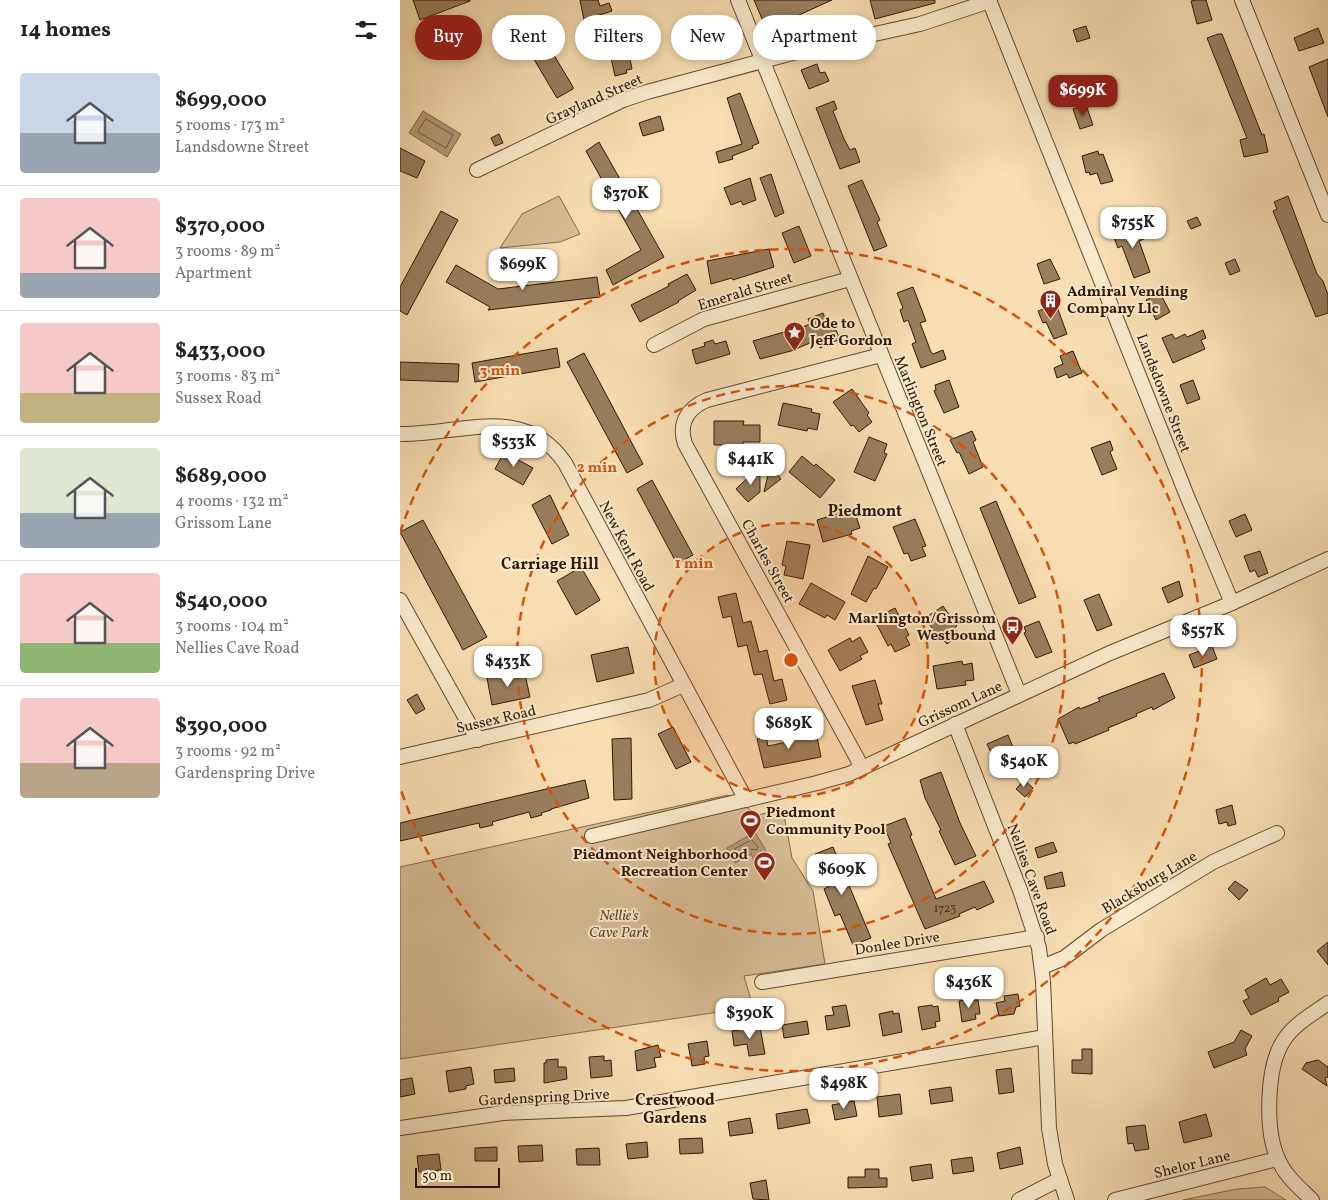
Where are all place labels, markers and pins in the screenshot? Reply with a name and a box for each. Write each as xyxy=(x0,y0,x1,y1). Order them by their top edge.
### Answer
pin: $699K xyxy=(1048,74,1118,117)
pin: $370K xyxy=(591,178,661,220)
pin: $755K xyxy=(1098,206,1168,249)
pin: $699K xyxy=(488,248,558,291)
place label: Admiral Vending Company Llc xyxy=(1067,282,1188,320)
building icon: Admiral Vending Company Llc xyxy=(1039,288,1063,319)
place label: Ode to Jeff Gordon xyxy=(809,314,892,352)
place icon: Ode to Jeff Gordon xyxy=(782,320,806,351)
pin: $533K xyxy=(479,426,549,468)
pin: $441K xyxy=(716,444,786,486)
place label: Marlington/Grissom Westbound xyxy=(848,609,996,647)
pin: $557K xyxy=(1168,614,1238,657)
bus stop icon: Marlington/Grissom Westbound xyxy=(1000,615,1024,646)
pin: $433K xyxy=(473,646,543,688)
centre of rings xyxy=(782,651,800,669)
pin: $689K xyxy=(754,708,824,750)
pin: $540K xyxy=(989,746,1059,788)
place label: Piedmont Community Pool xyxy=(766,803,886,841)
sports icon: Piedmont Community Pool xyxy=(738,809,762,840)
place label: Piedmont Neighborhood Recreation Center xyxy=(573,845,748,883)
sports icon: Piedmont Neighborhood Recreation Center xyxy=(752,851,776,882)
pin: $609K xyxy=(807,854,877,896)
pin: $436K xyxy=(934,966,1004,1009)
pin: $390K xyxy=(715,998,785,1040)
pin: $498K xyxy=(809,1068,879,1110)

